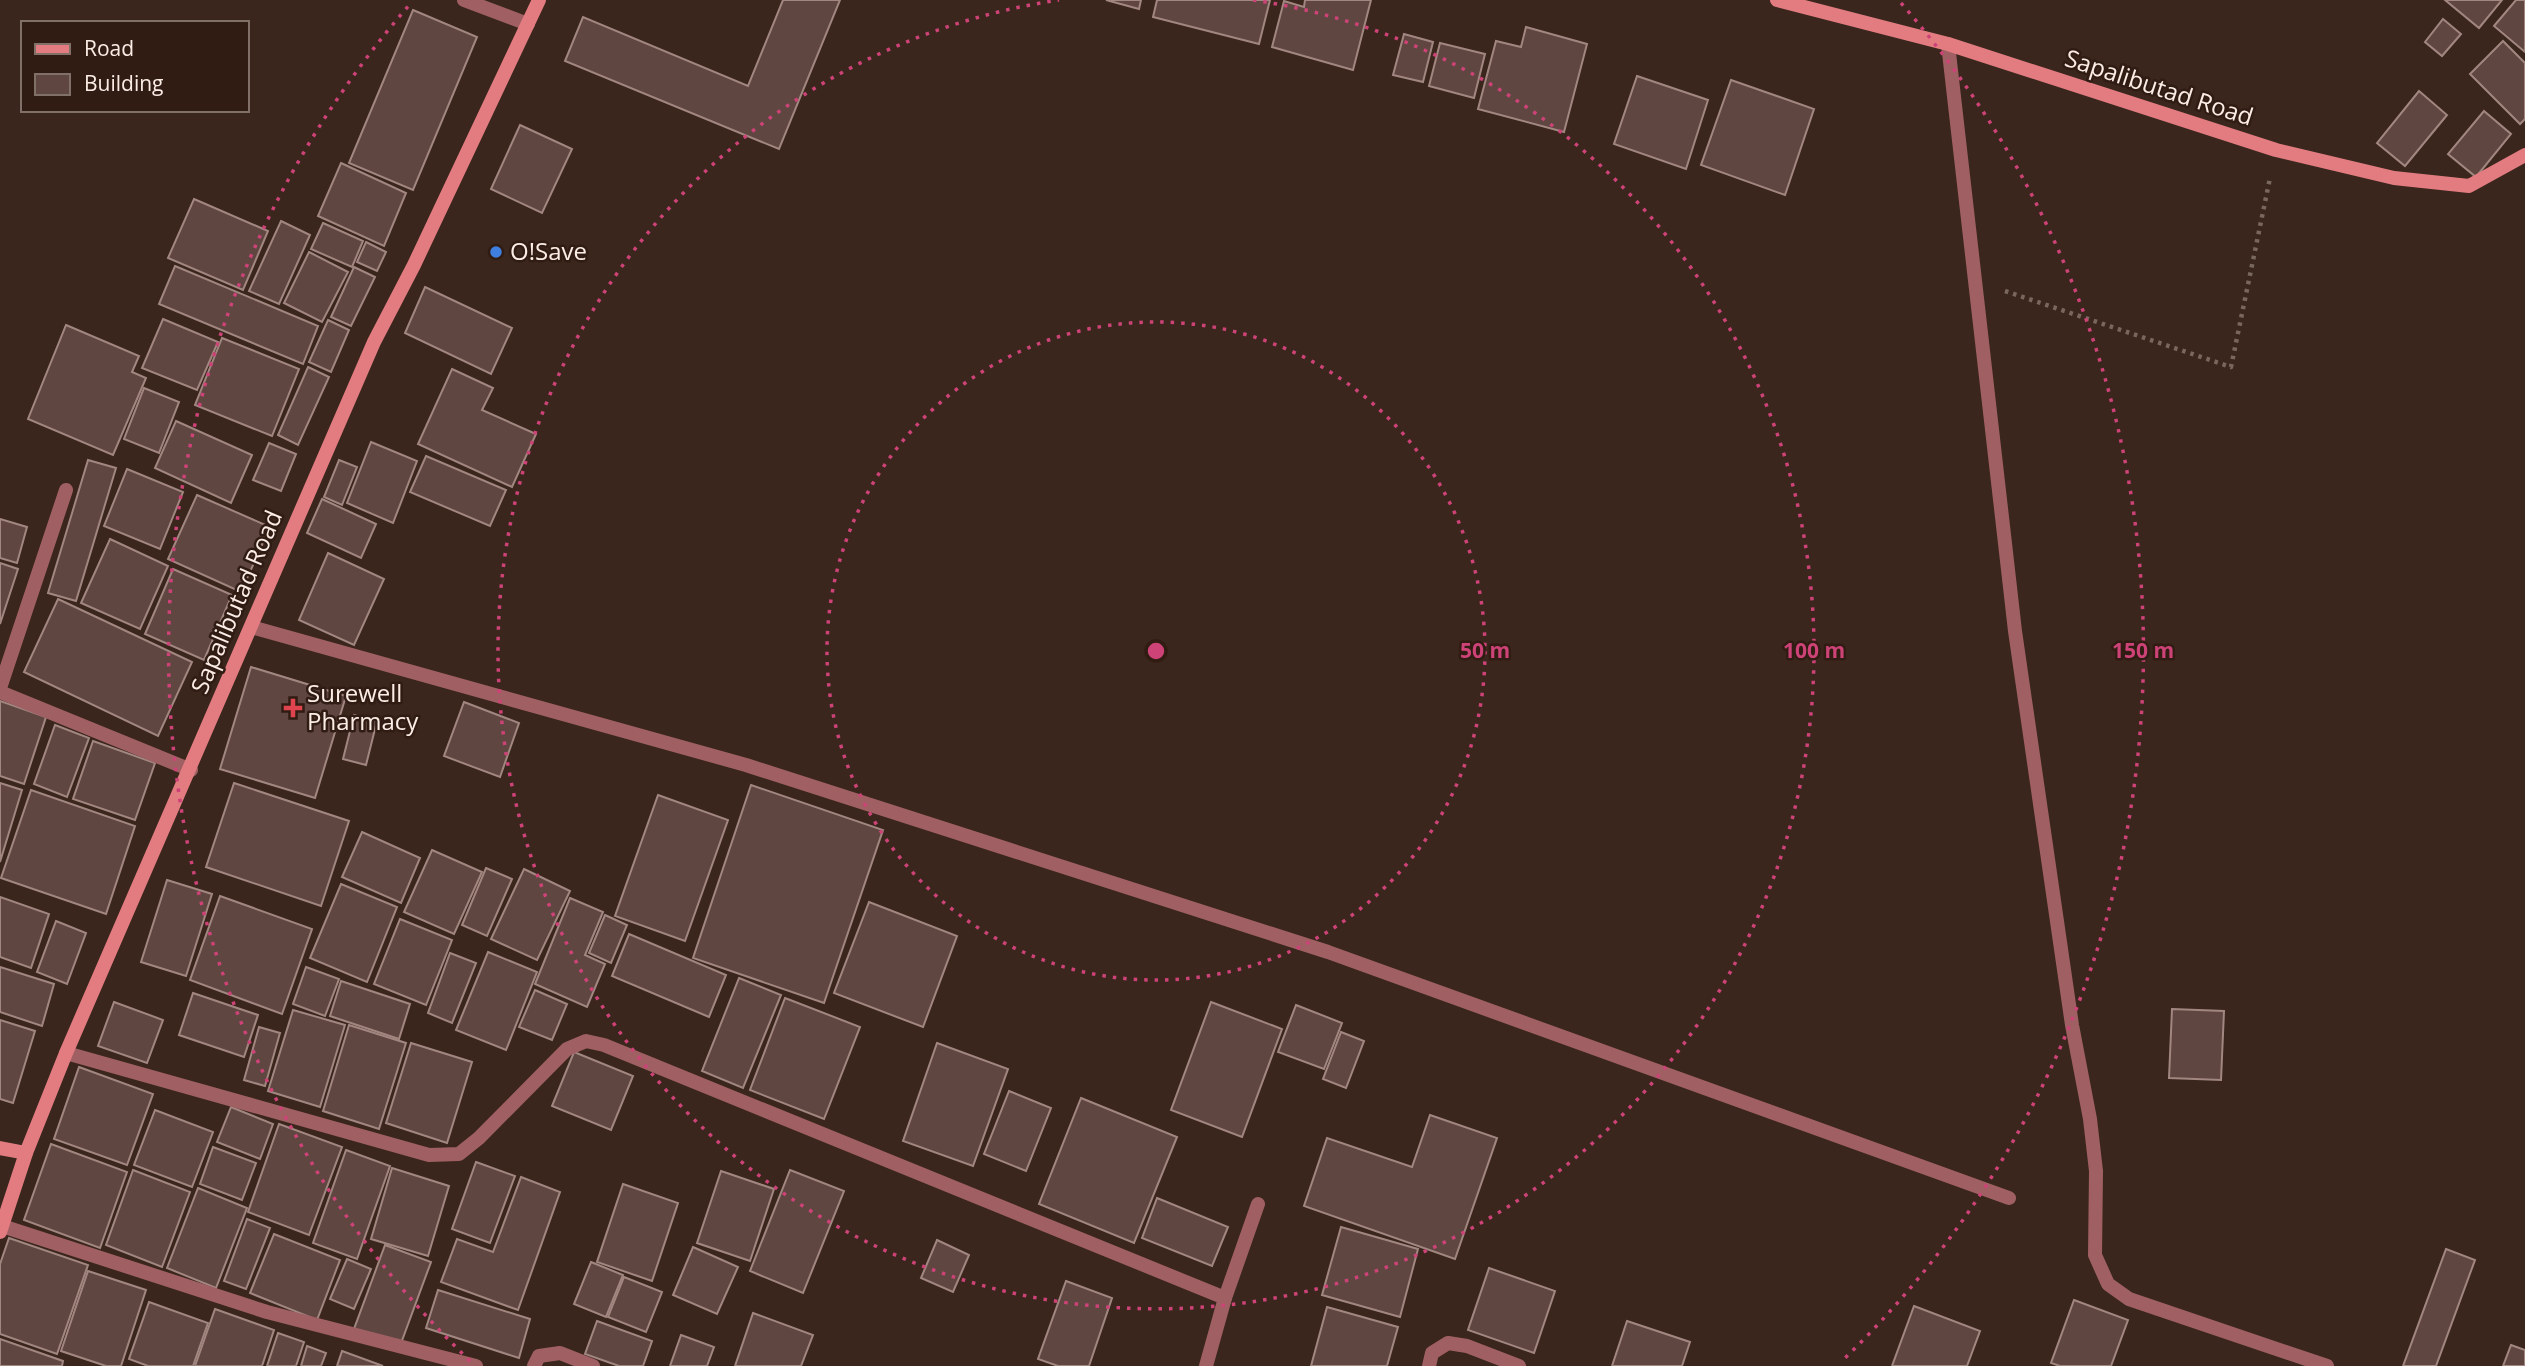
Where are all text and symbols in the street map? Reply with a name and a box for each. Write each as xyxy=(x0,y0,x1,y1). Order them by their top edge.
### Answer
legend xyxy=(21,21,248,112)
text: Road xyxy=(84,34,134,62)
street label: Sapalibutad Road xyxy=(2061,41,2258,133)
text: Building xyxy=(84,69,163,97)
place label: O!Save xyxy=(510,234,587,267)
marker: O!Save xyxy=(488,244,504,260)
street label: Sapalibutad Road xyxy=(182,505,289,698)
text: 50 m xyxy=(1460,636,1510,664)
text: 100 m xyxy=(1783,636,1845,664)
text: 150 m xyxy=(2112,636,2174,664)
centre of rings xyxy=(1144,639,1168,663)
place label: Surewell Pharmacy xyxy=(307,676,419,737)
marker: Surewell Pharmacy xyxy=(285,700,301,716)

